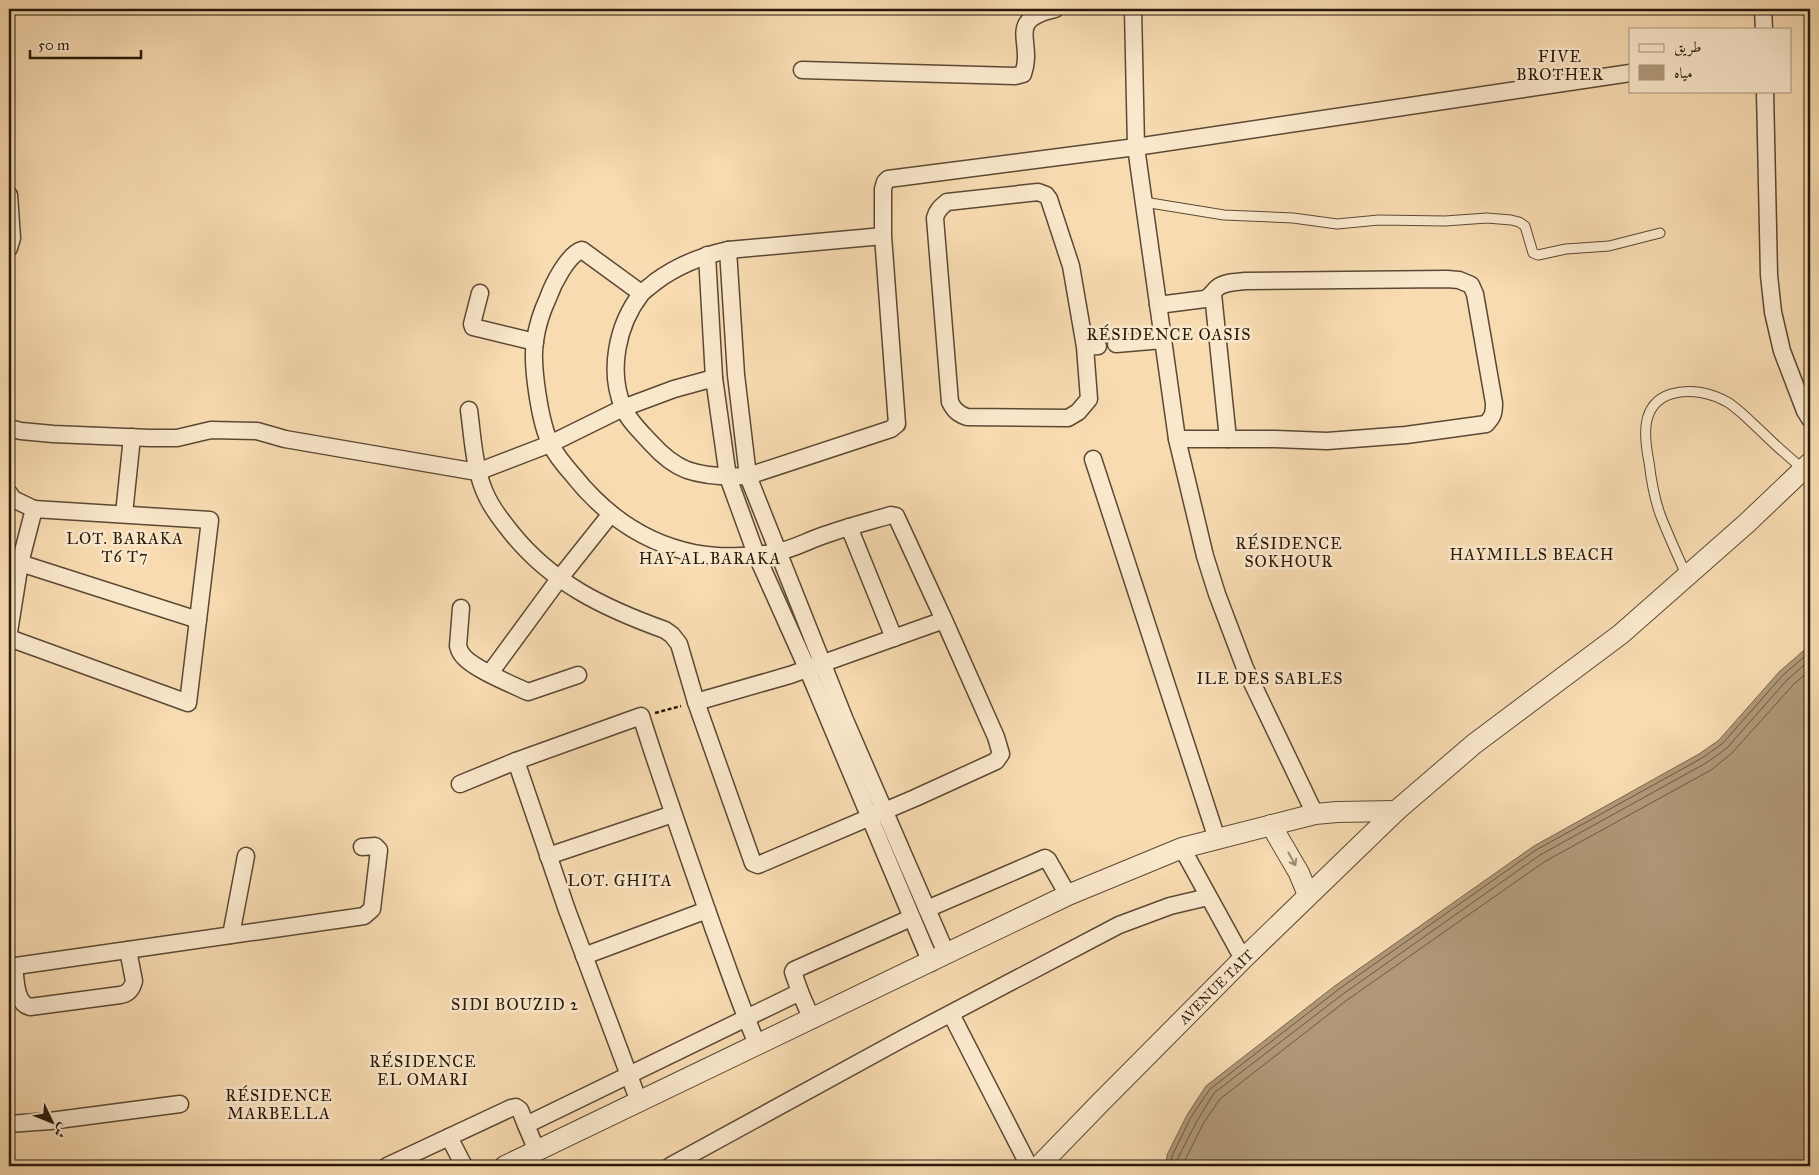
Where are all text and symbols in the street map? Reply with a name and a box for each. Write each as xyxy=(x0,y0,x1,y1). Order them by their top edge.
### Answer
scale bar xyxy=(30,28,141,60)
legend xyxy=(1629,28,1792,92)
text: 50 m xyxy=(38,36,70,54)
text: طريق xyxy=(1674,38,1701,57)
district label: FIVE BROTHER xyxy=(1516,47,1604,84)
text: مياه xyxy=(1674,64,1692,82)
district label: RÉSIDENCE OASIS xyxy=(1087,323,1251,344)
district label: LOT. BARAKA T6 T7 xyxy=(66,529,184,566)
district label: RÉSIDENCE SOKHOUR xyxy=(1235,532,1343,571)
district label: HAYMILLS BEACH xyxy=(1449,545,1615,564)
district label: HAY AL BARAKA xyxy=(639,549,781,568)
district label: ILE DES SABLES xyxy=(1196,669,1344,688)
one-way arrow xyxy=(1287,852,1297,866)
district label: LOT. GHITA xyxy=(567,871,673,890)
street label: AVENUE TAIT xyxy=(1175,946,1257,1029)
district label: SIDI BOUZID 2 xyxy=(451,995,579,1014)
district label: RÉSIDENCE EL OMARI xyxy=(369,1050,477,1089)
district label: RÉSIDENCE MARBELLA xyxy=(225,1084,333,1123)
north arrow xyxy=(28,1098,78,1148)
text: ش xyxy=(50,1120,72,1141)

